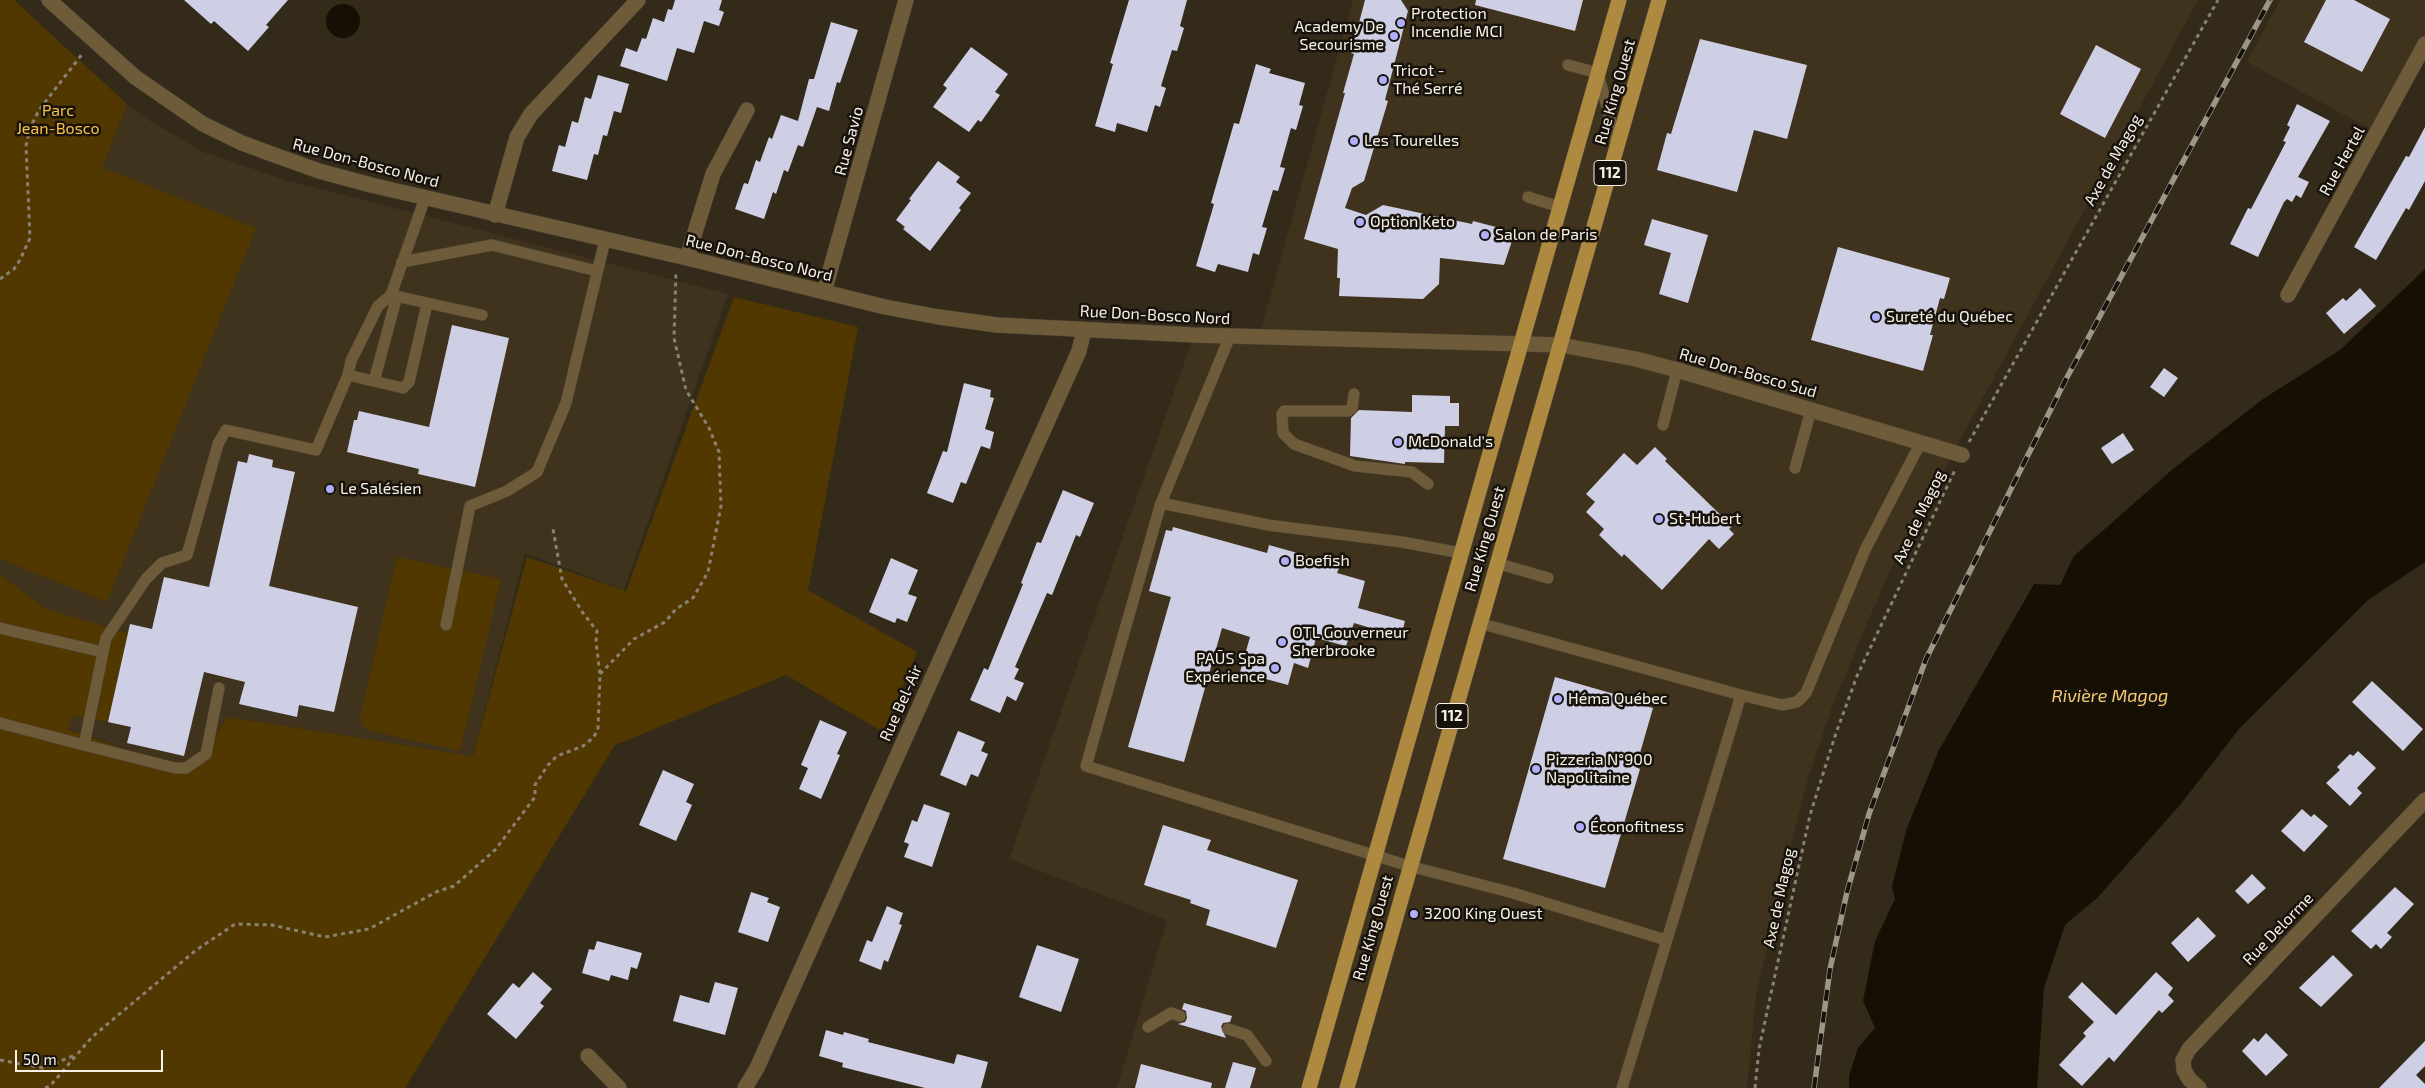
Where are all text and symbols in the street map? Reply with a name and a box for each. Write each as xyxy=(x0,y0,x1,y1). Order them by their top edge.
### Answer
place label: Protection Incendie MCI xyxy=(1411,4,1503,42)
place label: Academy De Secourisme xyxy=(1294,17,1384,55)
marker: Protection Incendie MCI xyxy=(1395,17,1407,29)
marker: Academy De Secourisme xyxy=(1388,30,1400,42)
street label: Rue King Ouest xyxy=(1591,37,1639,147)
place label: Tricot - Thé Serré xyxy=(1393,61,1463,99)
marker: Tricot - Thé Serré xyxy=(1377,74,1389,86)
park label: Parc Jean-Bosco xyxy=(16,101,100,139)
street label: Rue Savio xyxy=(831,104,867,178)
street label: Axe de Magog xyxy=(2080,111,2146,209)
street label: Rue Hertel xyxy=(2315,123,2369,199)
place label: Les Tourelles xyxy=(1364,131,1459,151)
street label: Rue Don-Bosco Nord xyxy=(291,134,441,192)
marker: Les Tourelles xyxy=(1348,135,1360,147)
road number: 112 xyxy=(1594,160,1626,186)
place label: Option Keto xyxy=(1370,212,1455,232)
marker: Option Keto xyxy=(1354,216,1366,228)
place label: Salon de Paris xyxy=(1495,225,1597,245)
marker: Salon de Paris xyxy=(1479,229,1491,241)
street label: Rue Don-Bosco Nord xyxy=(684,230,834,286)
street label: Rue Don-Bosco Nord xyxy=(1079,301,1231,329)
place label: Sureté du Québec xyxy=(1886,307,2013,327)
marker: Sureté du Québec xyxy=(1870,311,1882,323)
street label: Rue Don-Bosco Sud xyxy=(1677,344,1819,402)
place label: McDonald's xyxy=(1408,432,1493,452)
marker: McDonald's xyxy=(1392,436,1404,448)
street label: Axe de Magog xyxy=(1889,467,1949,567)
place label: Le Salésien xyxy=(340,479,421,499)
marker: Le Salésien xyxy=(324,483,336,495)
street label: Rue King Ouest xyxy=(1461,484,1509,594)
place label: St-Hubert xyxy=(1669,509,1741,529)
marker: St-Hubert xyxy=(1653,513,1665,525)
place label: Boefish xyxy=(1295,551,1350,571)
marker: Boefish xyxy=(1279,555,1291,567)
place label: OTL Gouverneur Sherbrooke xyxy=(1292,623,1409,661)
marker: OTL Gouverneur Sherbrooke xyxy=(1276,636,1288,648)
place label: PAŪS Spa Expérience xyxy=(1185,649,1265,687)
street label: Rue Bel-Air xyxy=(876,662,926,744)
marker: PAŪS Spa Expérience xyxy=(1269,662,1281,674)
water label: Rivière Magog xyxy=(2052,685,2168,707)
place label: Héma Québec xyxy=(1568,689,1668,709)
marker: Héma Québec xyxy=(1552,693,1564,705)
road number: 112 xyxy=(1436,704,1468,728)
place label: Pizzeria N°900 Napolitaine xyxy=(1546,750,1653,788)
marker: Pizzeria N°900 Napolitaine xyxy=(1530,763,1542,775)
place label: Éconofitness xyxy=(1590,817,1684,837)
marker: Éconofitness xyxy=(1574,821,1586,833)
street label: Axe de Magog xyxy=(1759,846,1799,950)
street label: Rue King Ouest xyxy=(1349,873,1397,983)
street label: Rue Delorme xyxy=(2239,889,2317,969)
place label: 3200 King Ouest xyxy=(1424,904,1543,924)
marker: 3200 King Ouest xyxy=(1408,908,1420,920)
scale bar xyxy=(18,1040,165,1072)
text: 50 m xyxy=(23,1050,57,1068)

